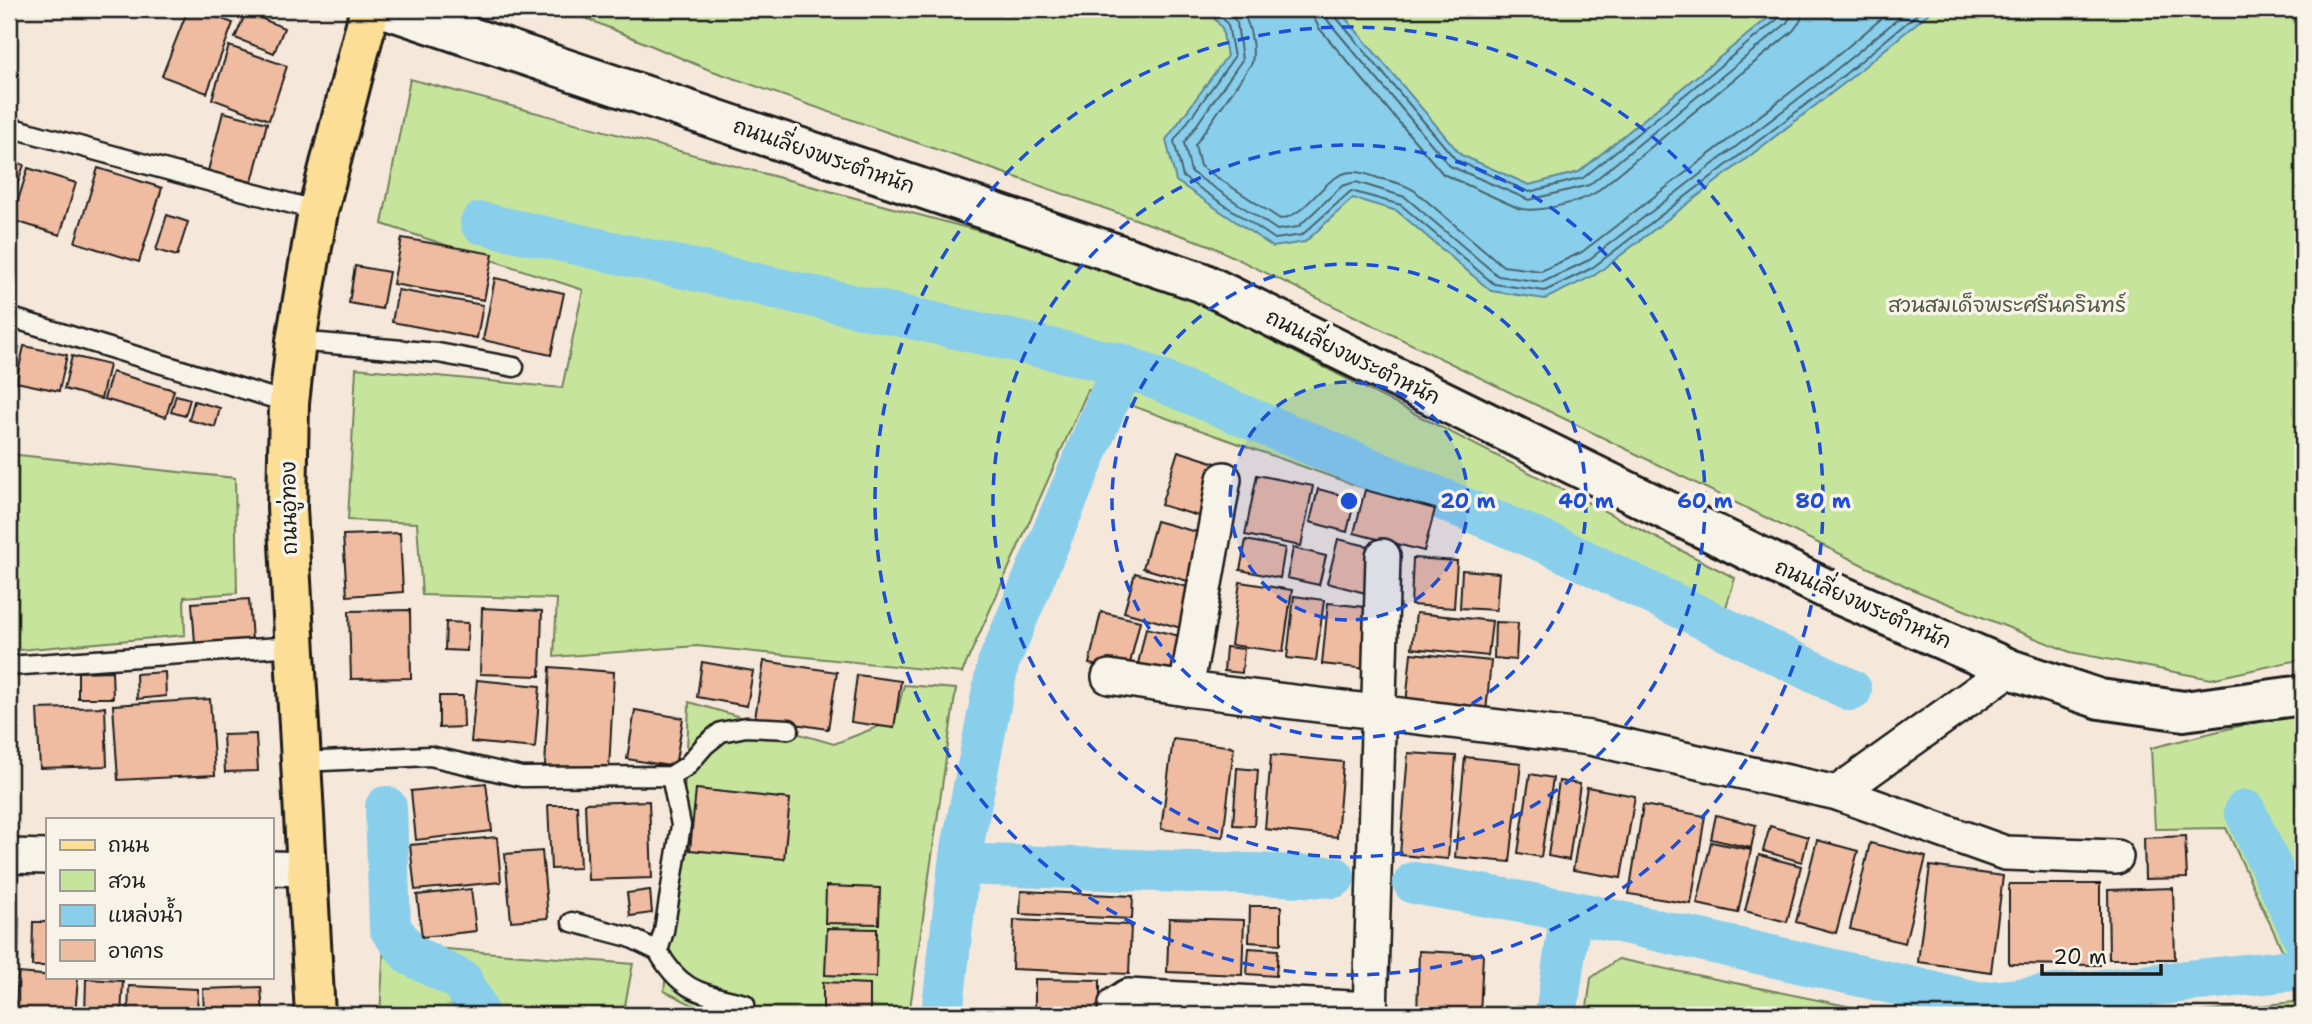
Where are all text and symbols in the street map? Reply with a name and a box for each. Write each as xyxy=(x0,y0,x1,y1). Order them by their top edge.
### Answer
street label: ถนนเลี่ยงพระตำหนัก xyxy=(729,108,920,200)
park label: สวนสมเด็จพระศรีนครินทร์ xyxy=(1888,291,2126,319)
street label: ถนนเลี่ยงพระตำหนัก xyxy=(1261,299,1446,411)
street label: ถนนอู่ทอง xyxy=(274,461,306,555)
text: 20 m xyxy=(1440,487,1496,515)
text: 40 m xyxy=(1558,487,1614,515)
text: 60 m xyxy=(1677,487,1733,515)
text: 80 m xyxy=(1795,487,1851,515)
centre of rings xyxy=(1337,489,1361,513)
street label: ถนนเลี่ยงพระตำหนัก xyxy=(1770,549,1957,656)
legend xyxy=(46,818,273,978)
text: ถนน xyxy=(108,831,149,859)
text: สวน xyxy=(108,867,145,895)
text: แหล่งน้ำ xyxy=(108,896,183,929)
scale bar xyxy=(2042,933,2162,977)
text: อาคาร xyxy=(108,937,164,965)
text: 20 m xyxy=(2053,943,2107,971)

